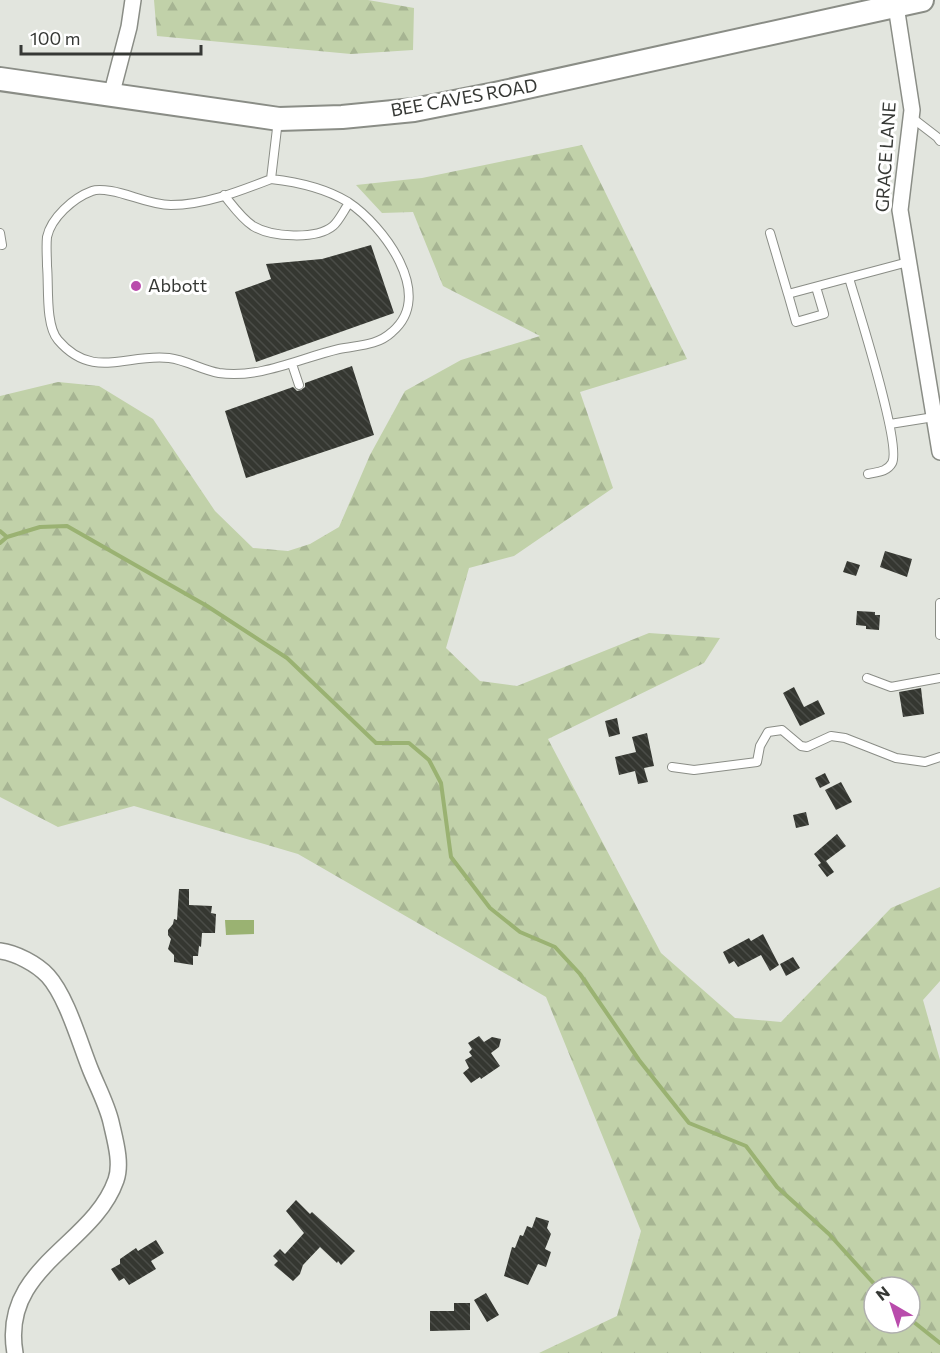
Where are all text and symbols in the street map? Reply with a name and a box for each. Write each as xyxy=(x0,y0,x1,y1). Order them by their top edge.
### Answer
scale bar xyxy=(21,18,201,56)
text: 100 m xyxy=(30,27,80,49)
street label: BEE CAVES ROAD xyxy=(389,73,539,121)
street label: GRACE LANE xyxy=(870,101,900,213)
place label: Abbott xyxy=(148,274,207,296)
marker: Abbott xyxy=(129,279,143,293)
north arrow xyxy=(862,1275,922,1335)
text: N xyxy=(872,1282,893,1304)

